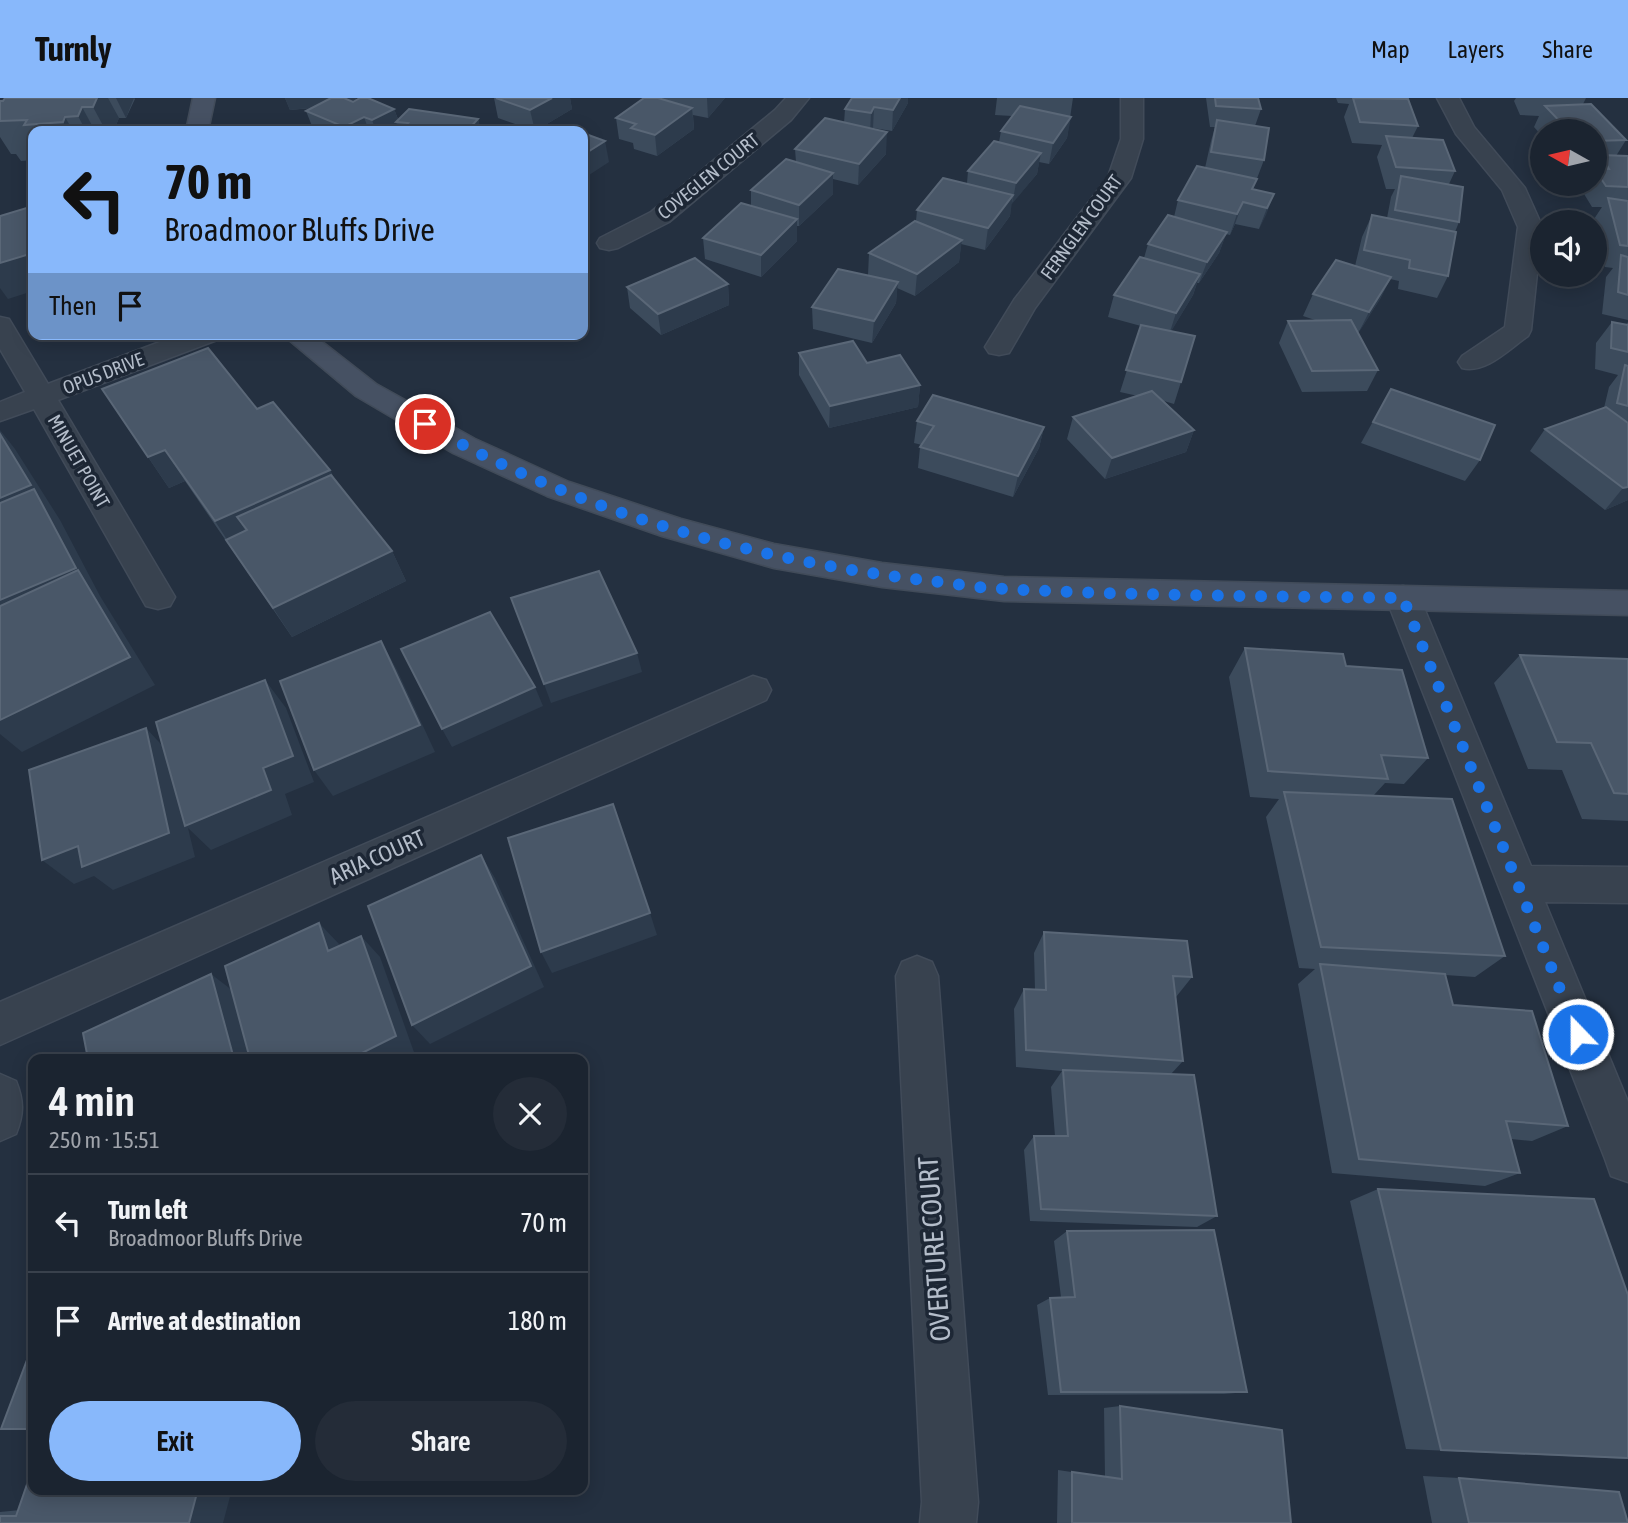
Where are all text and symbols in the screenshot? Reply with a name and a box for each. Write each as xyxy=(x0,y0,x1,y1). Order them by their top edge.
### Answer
text: Turnly xyxy=(35,30,112,68)
text: Map xyxy=(1371,36,1410,63)
text: Layers xyxy=(1448,36,1504,63)
text: Share xyxy=(1542,36,1593,63)
north arrow xyxy=(1530,119,1606,196)
map controls xyxy=(1530,119,1607,287)
street label: COVEGLEN COURT xyxy=(653,128,764,224)
text: 70 m xyxy=(164,153,252,209)
icon: left xyxy=(49,154,140,245)
street label: FERNGLEN COURT xyxy=(1036,170,1127,284)
button: sound xyxy=(1530,210,1607,287)
text: Broadmoor Bluffs Drive xyxy=(164,211,435,248)
icon: arrive xyxy=(111,287,149,325)
text: Then xyxy=(49,291,97,321)
street label: OPUS DRIVE xyxy=(60,348,146,398)
pin xyxy=(395,394,455,454)
icon: arrive xyxy=(406,405,444,443)
street label: MINUET POINT xyxy=(44,411,115,512)
street label: ARIA COURT xyxy=(325,824,429,890)
position arrow xyxy=(1541,997,1615,1071)
text: 4 min xyxy=(49,1077,135,1125)
button: close xyxy=(493,1077,567,1151)
text: 250 m · 15:51 xyxy=(49,1127,160,1153)
street label: OVERTURE COURT xyxy=(912,1155,956,1343)
text: Turn left xyxy=(108,1195,188,1225)
icon: left xyxy=(49,1204,87,1242)
text: 70 m xyxy=(520,1208,567,1238)
text: Broadmoor Bluffs Drive xyxy=(108,1225,303,1251)
icon: arrive xyxy=(49,1302,87,1340)
text: Arrive at destination xyxy=(108,1306,301,1336)
text: 180 m xyxy=(508,1306,567,1336)
button: Exit xyxy=(49,1401,301,1481)
button: Share xyxy=(315,1401,567,1481)

